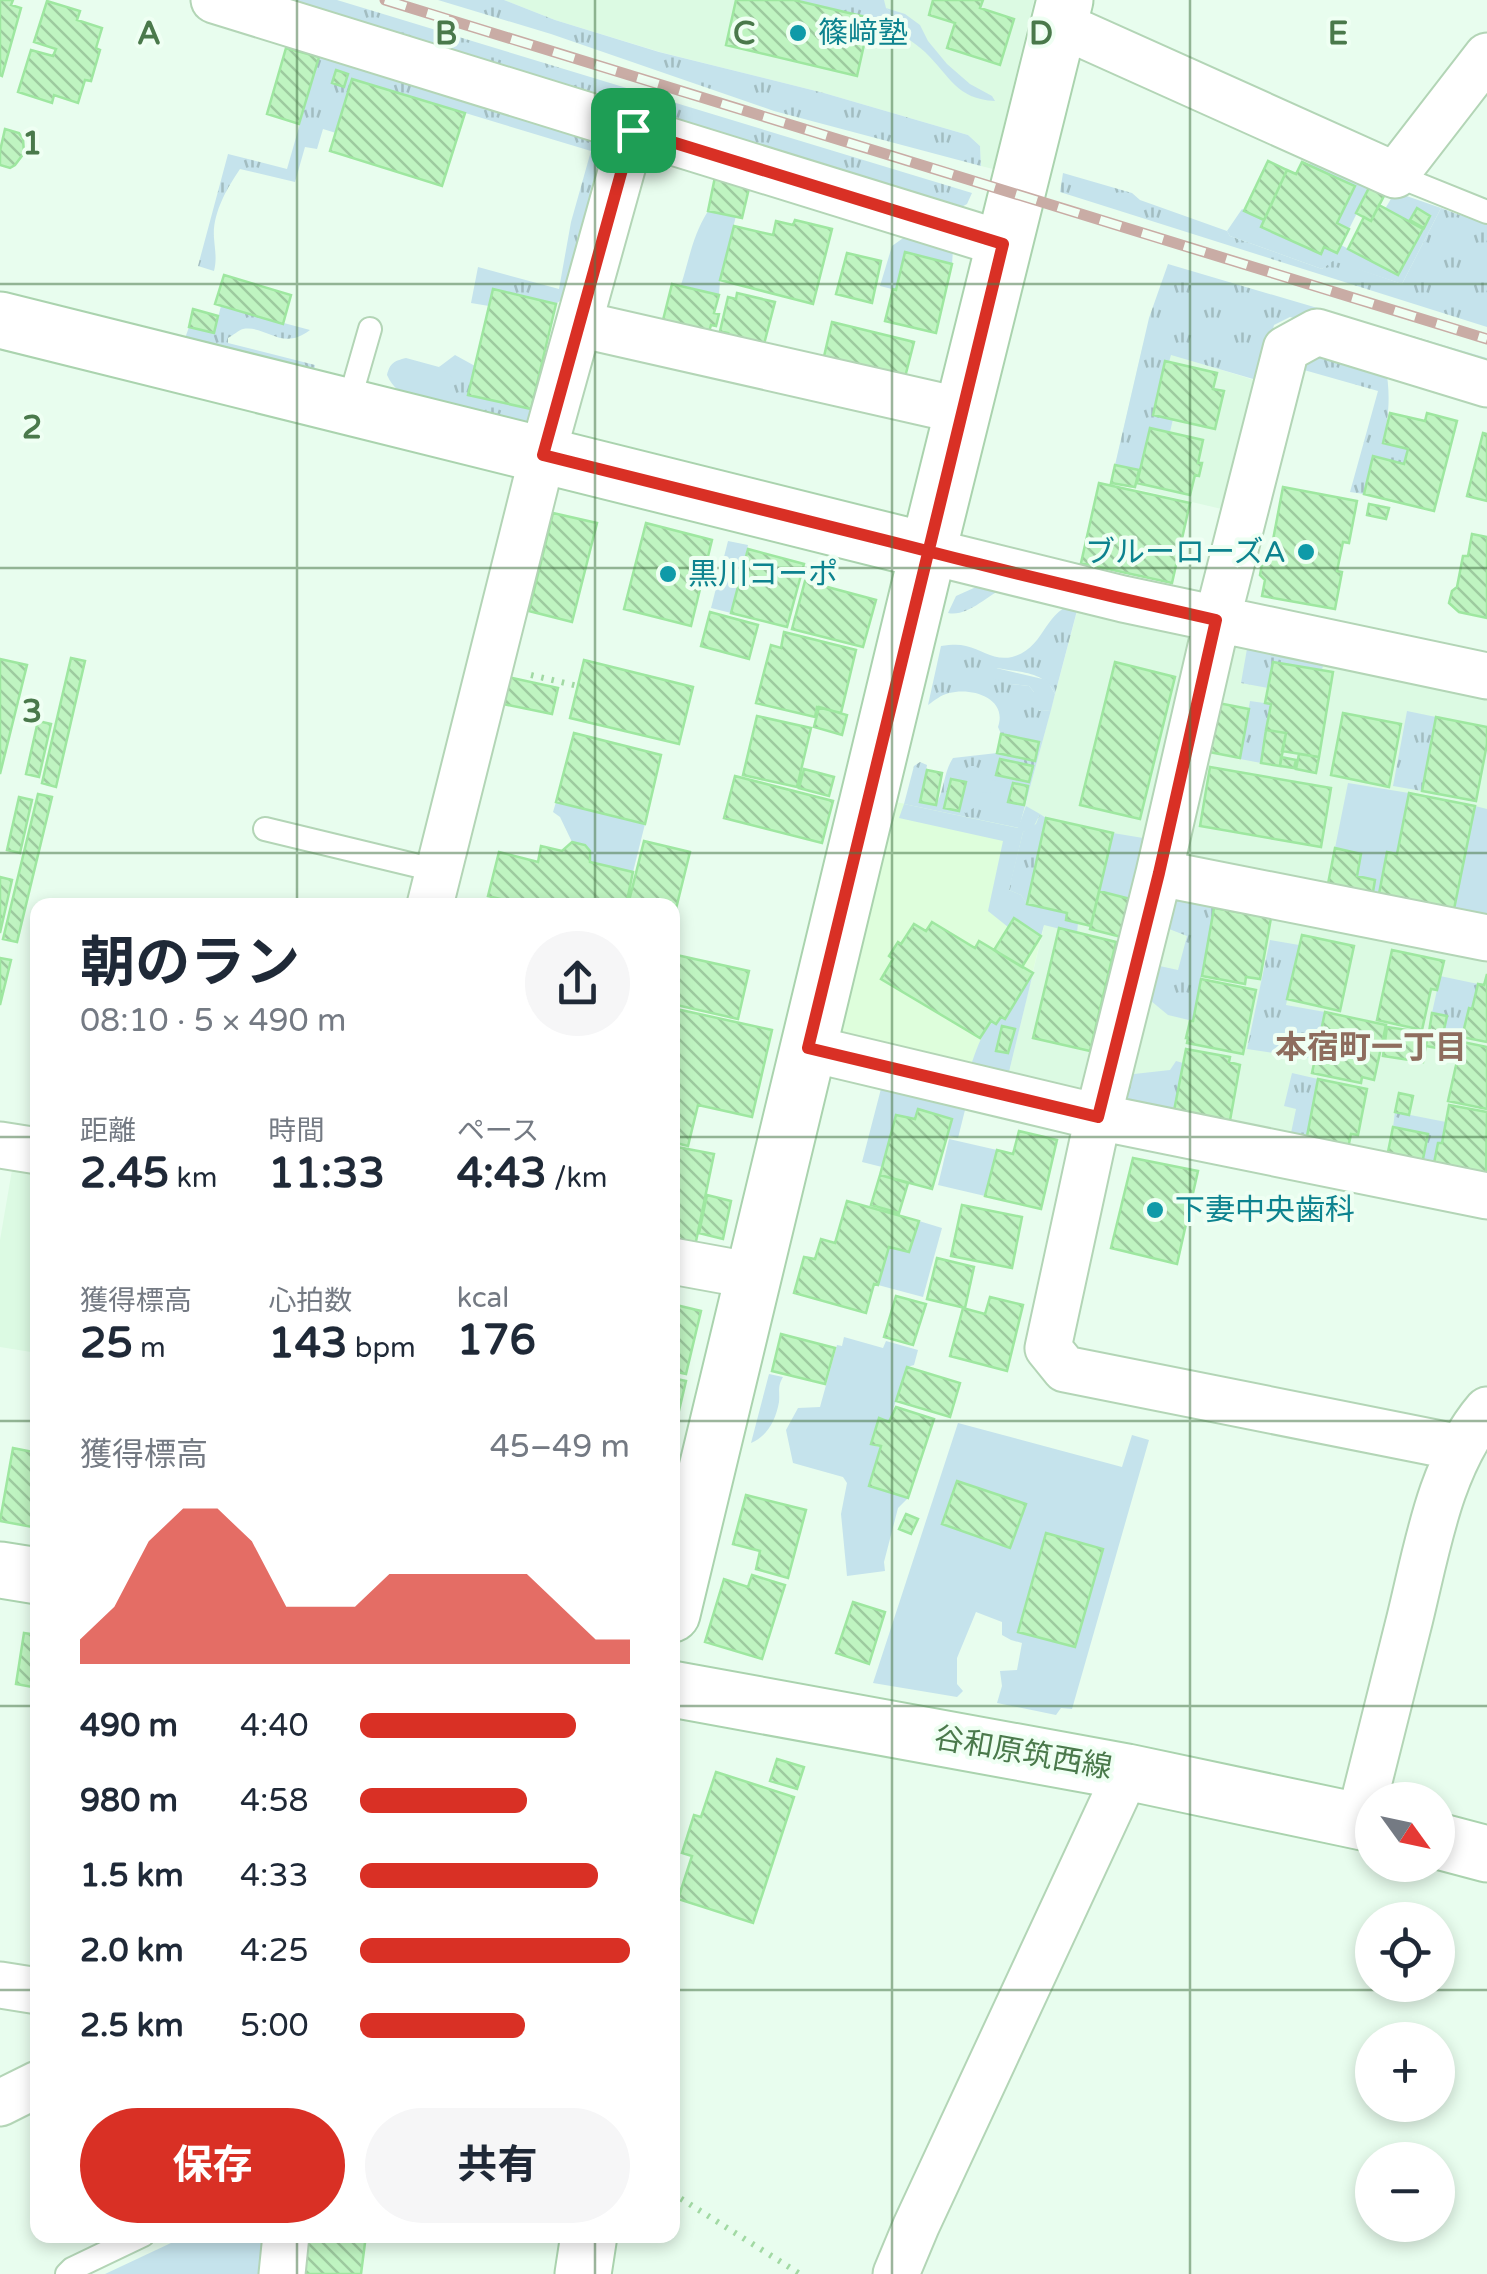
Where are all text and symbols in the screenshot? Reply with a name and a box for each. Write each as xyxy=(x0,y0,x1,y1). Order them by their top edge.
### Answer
text: A xyxy=(137,15,161,53)
text: B xyxy=(435,15,457,53)
text: C xyxy=(733,15,755,53)
place label: 篠﨑塾 xyxy=(818,15,908,52)
text: D xyxy=(1029,15,1053,53)
text: E xyxy=(1328,15,1348,53)
marker: 篠﨑塾 xyxy=(787,22,809,44)
pin xyxy=(591,88,676,173)
icon: arrive xyxy=(606,103,661,158)
text: 1 xyxy=(22,125,42,163)
text: 2 xyxy=(22,409,42,447)
place label: ブルーローズA xyxy=(1085,534,1286,571)
marker: ブルーローズA xyxy=(1295,541,1317,563)
place label: 黒川コーポ xyxy=(688,556,838,593)
marker: 黒川コーポ xyxy=(657,563,679,585)
text: 3 xyxy=(22,693,42,731)
text: 朝のラン xyxy=(80,931,300,997)
button: share xyxy=(525,931,630,1036)
text: 08:10 · 5 × 490 m xyxy=(80,1002,346,1040)
district label: 本宿町一丁目 xyxy=(1275,1029,1467,1067)
text: 距離 xyxy=(80,1114,136,1148)
text: 時間 xyxy=(268,1114,324,1148)
text: ペース xyxy=(457,1114,539,1148)
text: 2.45 xyxy=(80,1148,169,1199)
text: 11:33 xyxy=(268,1148,385,1199)
text: 4:43 xyxy=(457,1148,547,1199)
text: km xyxy=(169,1161,217,1195)
text: /km xyxy=(547,1161,607,1195)
place label: 下妻中央歯科 xyxy=(1175,1192,1355,1229)
marker: 下妻中央歯科 xyxy=(1144,1199,1166,1221)
text: kcal xyxy=(457,1281,509,1315)
text: 獲得標高 xyxy=(80,1284,192,1318)
text: 心拍数 xyxy=(268,1284,352,1318)
text: 176 xyxy=(457,1315,536,1366)
text: 25 xyxy=(80,1318,133,1369)
text: 143 xyxy=(268,1318,347,1369)
text: m xyxy=(133,1331,166,1365)
text: bpm xyxy=(347,1331,416,1365)
text: 45–49 m xyxy=(490,1428,630,1466)
text: 獲得標高 xyxy=(80,1436,208,1474)
text: 490 m xyxy=(80,1707,178,1745)
text: 4:40 xyxy=(240,1707,309,1745)
street label: 谷和原筑西線 xyxy=(931,1719,1115,1787)
text: 980 m xyxy=(80,1782,178,1820)
text: 4:58 xyxy=(240,1782,309,1820)
north arrow xyxy=(1355,1782,1455,1882)
map controls xyxy=(1355,1782,1455,2242)
text: 1.5 km xyxy=(80,1857,184,1895)
text: 4:33 xyxy=(240,1857,309,1895)
button: locate xyxy=(1355,1902,1455,2002)
text: 2.0 km xyxy=(80,1932,184,1970)
text: 4:25 xyxy=(240,1932,309,1970)
text: 2.5 km xyxy=(80,2007,184,2045)
text: 5:00 xyxy=(240,2007,309,2045)
button: + xyxy=(1355,2022,1455,2122)
button: 保存 xyxy=(80,2108,345,2223)
button: 共有 xyxy=(365,2108,630,2223)
button: − xyxy=(1355,2142,1455,2242)

